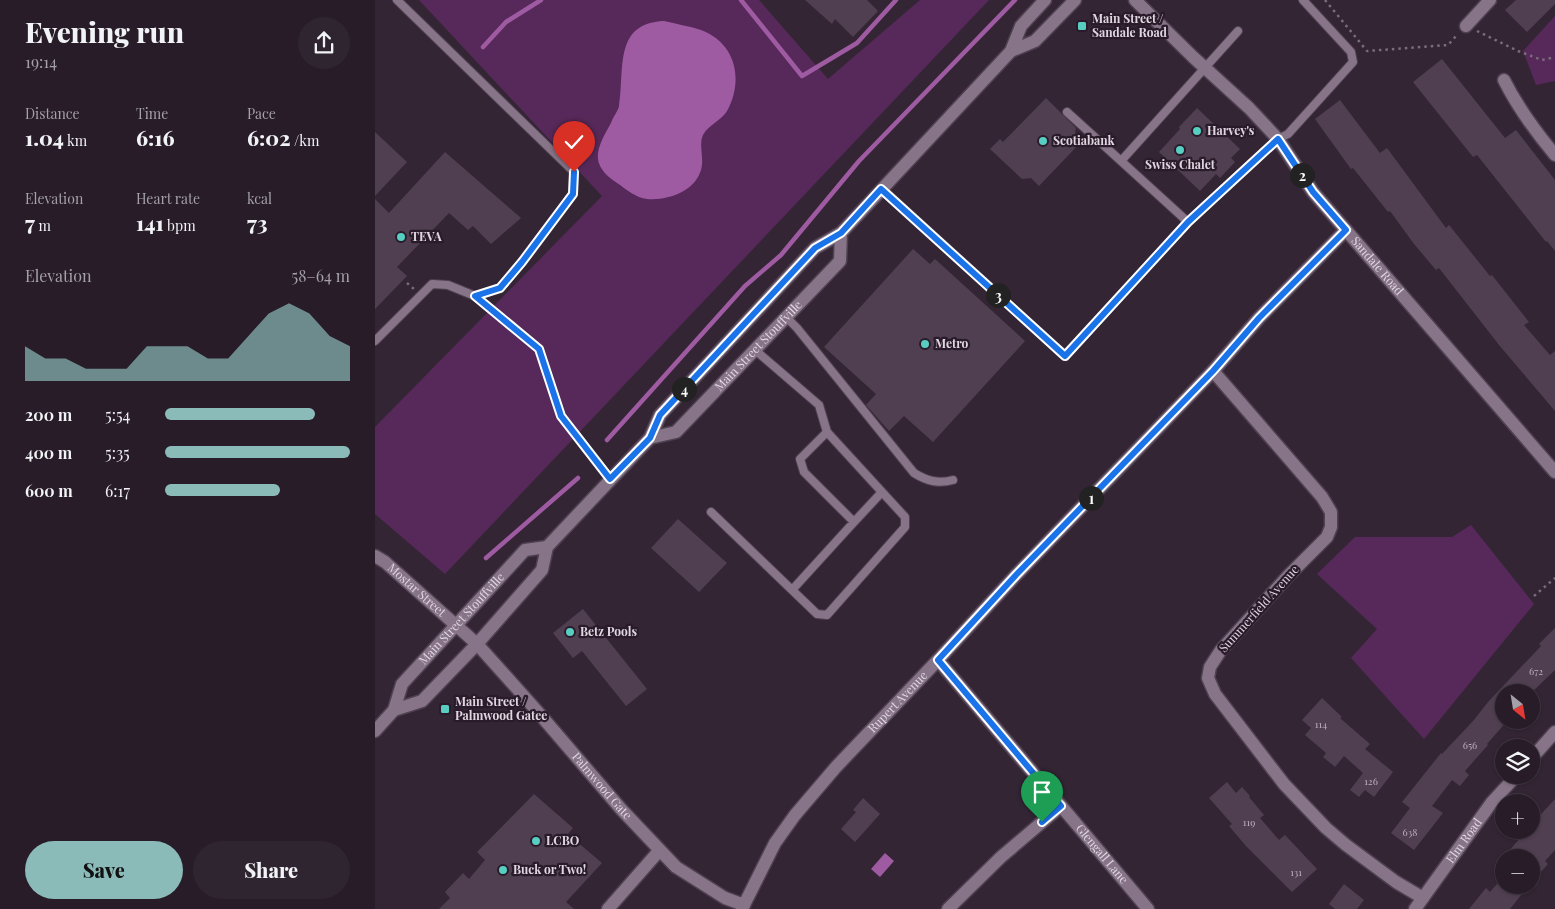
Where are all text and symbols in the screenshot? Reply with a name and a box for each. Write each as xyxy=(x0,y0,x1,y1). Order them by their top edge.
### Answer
place label: Main Street / Sandale Road xyxy=(1092,10,1167,40)
text: Evening run xyxy=(25,13,184,50)
button: share xyxy=(298,17,350,69)
marker: Main Street / Sandale Road xyxy=(1076,20,1088,32)
text: 19:14 xyxy=(25,51,57,72)
text: Distance xyxy=(25,104,80,123)
text: Time xyxy=(136,104,168,123)
text: Pace xyxy=(247,104,276,123)
pin xyxy=(553,121,595,172)
place label: Harvey's xyxy=(1207,122,1255,138)
text: 1.04 xyxy=(25,123,64,151)
text: 6:16 xyxy=(136,123,175,151)
text: 6:02 xyxy=(247,123,291,151)
marker: Harvey's xyxy=(1191,125,1203,137)
icon: check xyxy=(560,128,588,156)
text: km xyxy=(64,131,87,150)
text: /km xyxy=(291,131,319,150)
place label: Scotiabank xyxy=(1053,132,1116,148)
marker: Scotiabank xyxy=(1037,135,1049,147)
marker: Swiss Chalet xyxy=(1174,144,1186,156)
place label: Swiss Chalet xyxy=(1145,156,1216,172)
pin: 2 xyxy=(1289,162,1315,188)
text: 2 xyxy=(1299,166,1306,185)
text: Elevation xyxy=(25,189,83,208)
text: Heart rate xyxy=(136,189,200,208)
text: kcal xyxy=(247,189,272,208)
text: 7 xyxy=(25,208,35,236)
text: 141 xyxy=(136,208,164,236)
text: 73 xyxy=(247,208,267,236)
text: m xyxy=(35,216,51,235)
text: bpm xyxy=(164,216,196,235)
place label: TEVA xyxy=(411,228,443,244)
marker: TEVA xyxy=(395,231,407,243)
street label: Sandale Road xyxy=(1348,233,1408,298)
text: Elevation xyxy=(25,265,92,286)
text: 58–64 m xyxy=(292,265,350,286)
pin: 3 xyxy=(985,282,1011,308)
text: 3 xyxy=(995,286,1002,305)
street label: Main Street Stouffville xyxy=(711,297,805,394)
place label: Metro xyxy=(935,335,969,351)
marker: Metro xyxy=(919,338,931,350)
pin: 4 xyxy=(671,376,697,402)
text: 4 xyxy=(681,380,688,399)
text: 200 m xyxy=(25,404,72,425)
text: 5:54 xyxy=(105,404,130,425)
text: 400 m xyxy=(25,442,72,463)
text: 5:35 xyxy=(105,442,130,463)
text: 600 m xyxy=(25,480,73,501)
text: 6:17 xyxy=(105,480,130,501)
pin: 1 xyxy=(1079,486,1103,510)
text: 1 xyxy=(1089,489,1094,508)
street label: Mostar Street xyxy=(385,559,450,620)
street label: Summerfield Avenue xyxy=(1215,561,1302,655)
street label: Main Street Stouffville xyxy=(415,569,507,668)
place label: Betz Pools xyxy=(580,623,637,639)
marker: Betz Pools xyxy=(564,626,576,638)
house number: 672 xyxy=(1529,664,1543,678)
street label: Rupert Avenue xyxy=(864,667,930,736)
north arrow xyxy=(1495,684,1540,729)
map controls xyxy=(1495,684,1540,894)
place label: Main Street / Palmwood Gatee xyxy=(455,693,547,723)
marker: Main Street / Palmwood Gatee xyxy=(439,703,451,715)
house number: 114 xyxy=(1315,717,1327,731)
house number: 656 xyxy=(1463,738,1477,752)
button: layers xyxy=(1495,739,1540,784)
street label: Palmwood Gate xyxy=(569,749,636,823)
pin xyxy=(1021,771,1063,822)
house number: 126 xyxy=(1364,774,1378,788)
icon: arrive xyxy=(1028,778,1056,806)
button: + xyxy=(1495,794,1540,839)
house number: 119 xyxy=(1243,815,1255,829)
street label: Elm Road xyxy=(1442,815,1485,866)
street label: Glengall Lane xyxy=(1073,820,1132,887)
house number: 638 xyxy=(1403,825,1417,839)
place label: LCBO xyxy=(546,832,579,848)
marker: LCBO xyxy=(530,835,542,847)
button: Save xyxy=(25,841,183,899)
button: Share xyxy=(193,841,350,899)
button: − xyxy=(1495,849,1540,894)
place label: Buck or Two! xyxy=(513,861,586,877)
marker: Buck or Two! xyxy=(497,864,509,876)
house number: 131 xyxy=(1290,865,1302,879)

